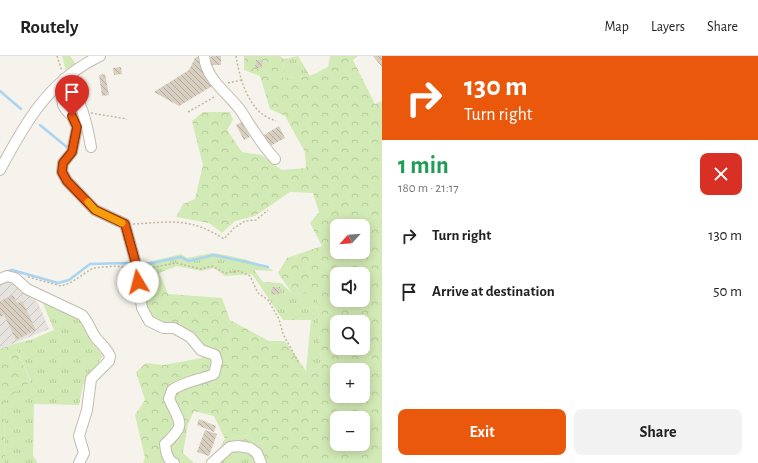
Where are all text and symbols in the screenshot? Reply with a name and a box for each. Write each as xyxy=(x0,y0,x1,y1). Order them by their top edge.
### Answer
text: Routely xyxy=(20,18,79,37)
text: Map xyxy=(604,20,629,34)
text: Layers xyxy=(651,20,685,34)
text: Share xyxy=(707,20,738,34)
icon: right xyxy=(398,72,450,124)
text: 130 m xyxy=(464,73,528,101)
pin xyxy=(55,75,89,116)
icon: arrive xyxy=(61,81,83,103)
text: Turn right xyxy=(464,106,533,124)
button: close xyxy=(700,153,742,195)
text: 1 min xyxy=(398,154,449,178)
text: 180 m · 21:17 xyxy=(398,182,459,195)
north arrow xyxy=(330,219,370,259)
map controls xyxy=(330,219,370,451)
icon: right xyxy=(398,225,420,247)
text: Turn right xyxy=(432,228,491,243)
text: 130 m xyxy=(708,228,742,243)
position arrow xyxy=(117,261,159,303)
button: sound xyxy=(330,267,370,307)
icon: arrive xyxy=(398,281,420,303)
text: Arrive at destination xyxy=(432,284,555,299)
text: 50 m xyxy=(713,284,742,299)
button: search xyxy=(330,315,370,355)
button: + xyxy=(330,363,370,403)
button: Exit xyxy=(398,409,566,455)
button: Share xyxy=(574,409,742,455)
button: − xyxy=(330,411,370,451)

